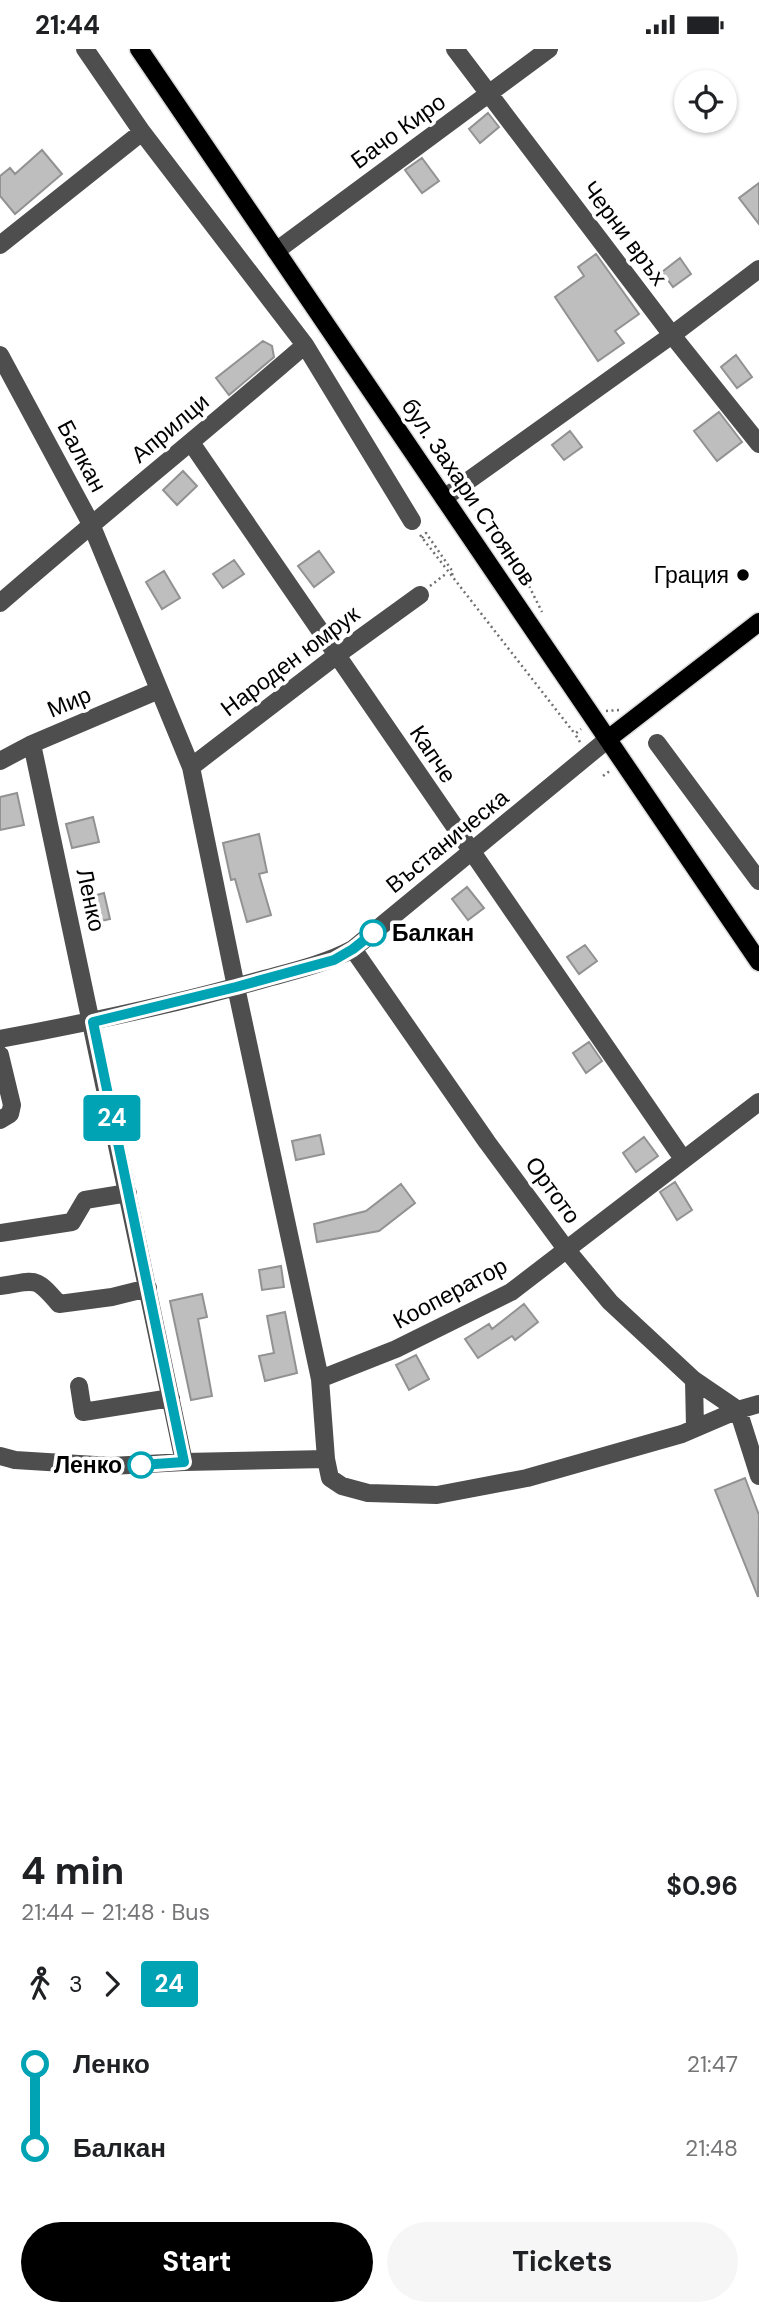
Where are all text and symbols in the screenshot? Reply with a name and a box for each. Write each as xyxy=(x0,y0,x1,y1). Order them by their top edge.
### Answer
text: 21:44 xyxy=(35,8,100,42)
map controls xyxy=(674,70,737,133)
button: locate xyxy=(674,70,737,133)
street label: Бачо Киро xyxy=(345,87,451,175)
street label: Черни връх xyxy=(576,175,674,292)
street label: Априлци xyxy=(125,387,215,469)
street label: бул. Захари Стоянов xyxy=(395,392,543,592)
street label: Балкан xyxy=(51,415,113,497)
place label: Грация xyxy=(654,560,729,590)
marker: Грация xyxy=(735,567,751,583)
street label: Народен юмрук xyxy=(215,598,366,723)
street label: Мир xyxy=(43,679,95,725)
street label: Капче xyxy=(403,719,463,789)
street label: Въстаническа xyxy=(379,782,515,900)
street label: Ленко xyxy=(70,866,112,934)
place label: Балкан xyxy=(392,918,474,948)
marker: Балкан xyxy=(360,920,386,946)
line badge: 24 xyxy=(80,1095,144,1141)
text: 24 xyxy=(97,1102,127,1133)
street label: Ортото xyxy=(519,1151,587,1229)
street label: Кооператор xyxy=(388,1250,512,1336)
place label: Ленко xyxy=(54,1450,122,1480)
marker: Ленко xyxy=(128,1452,154,1478)
text: 4 min xyxy=(21,1846,124,1896)
text: $0.96 xyxy=(666,1869,738,1903)
text: 21:44 – 21:48 · Bus xyxy=(21,1897,210,1927)
icon: walk xyxy=(21,1965,59,2003)
icon: forward xyxy=(93,1965,131,2003)
text: 24 xyxy=(155,1968,184,1999)
text: 3 xyxy=(69,1969,83,1999)
text: Ленко xyxy=(73,2047,150,2081)
text: 21:47 xyxy=(687,2049,738,2079)
text: Балкан xyxy=(73,2131,166,2165)
text: 21:48 xyxy=(685,2133,738,2163)
button: Start xyxy=(21,2222,373,2302)
button: Tickets xyxy=(387,2222,738,2302)

